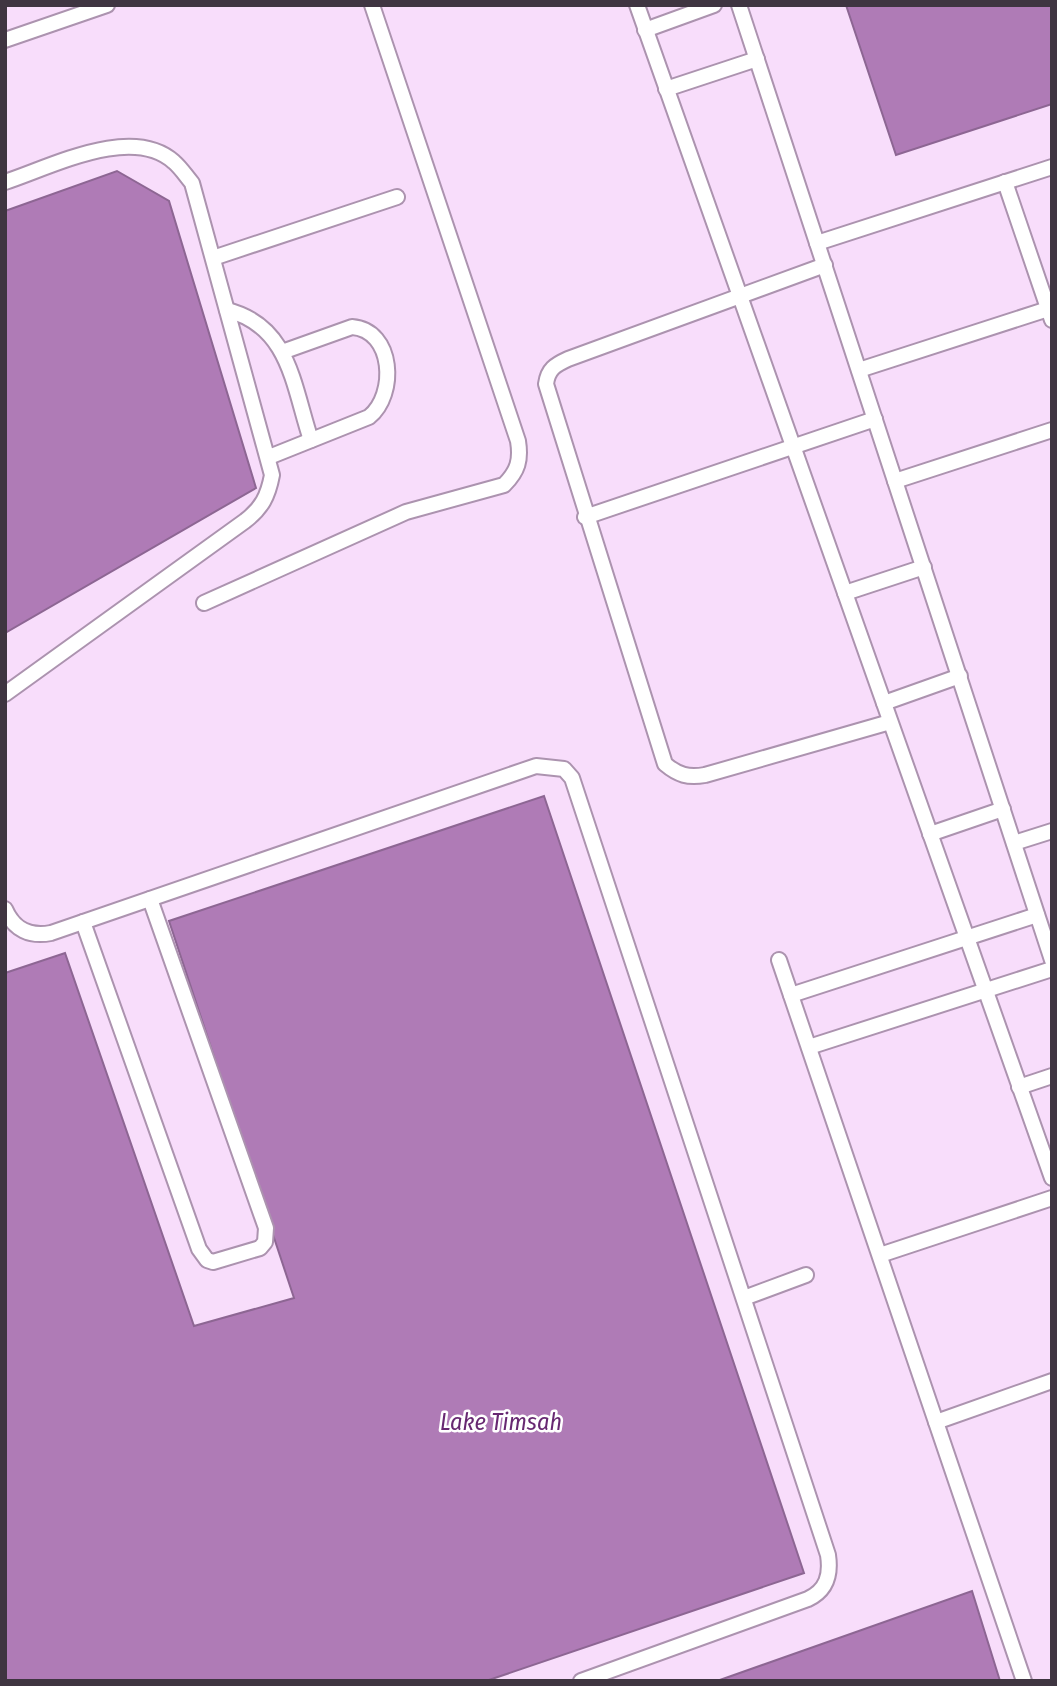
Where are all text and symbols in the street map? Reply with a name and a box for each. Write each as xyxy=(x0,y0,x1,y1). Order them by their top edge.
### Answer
water label: Lake Timsah xyxy=(440,1408,562,1436)

